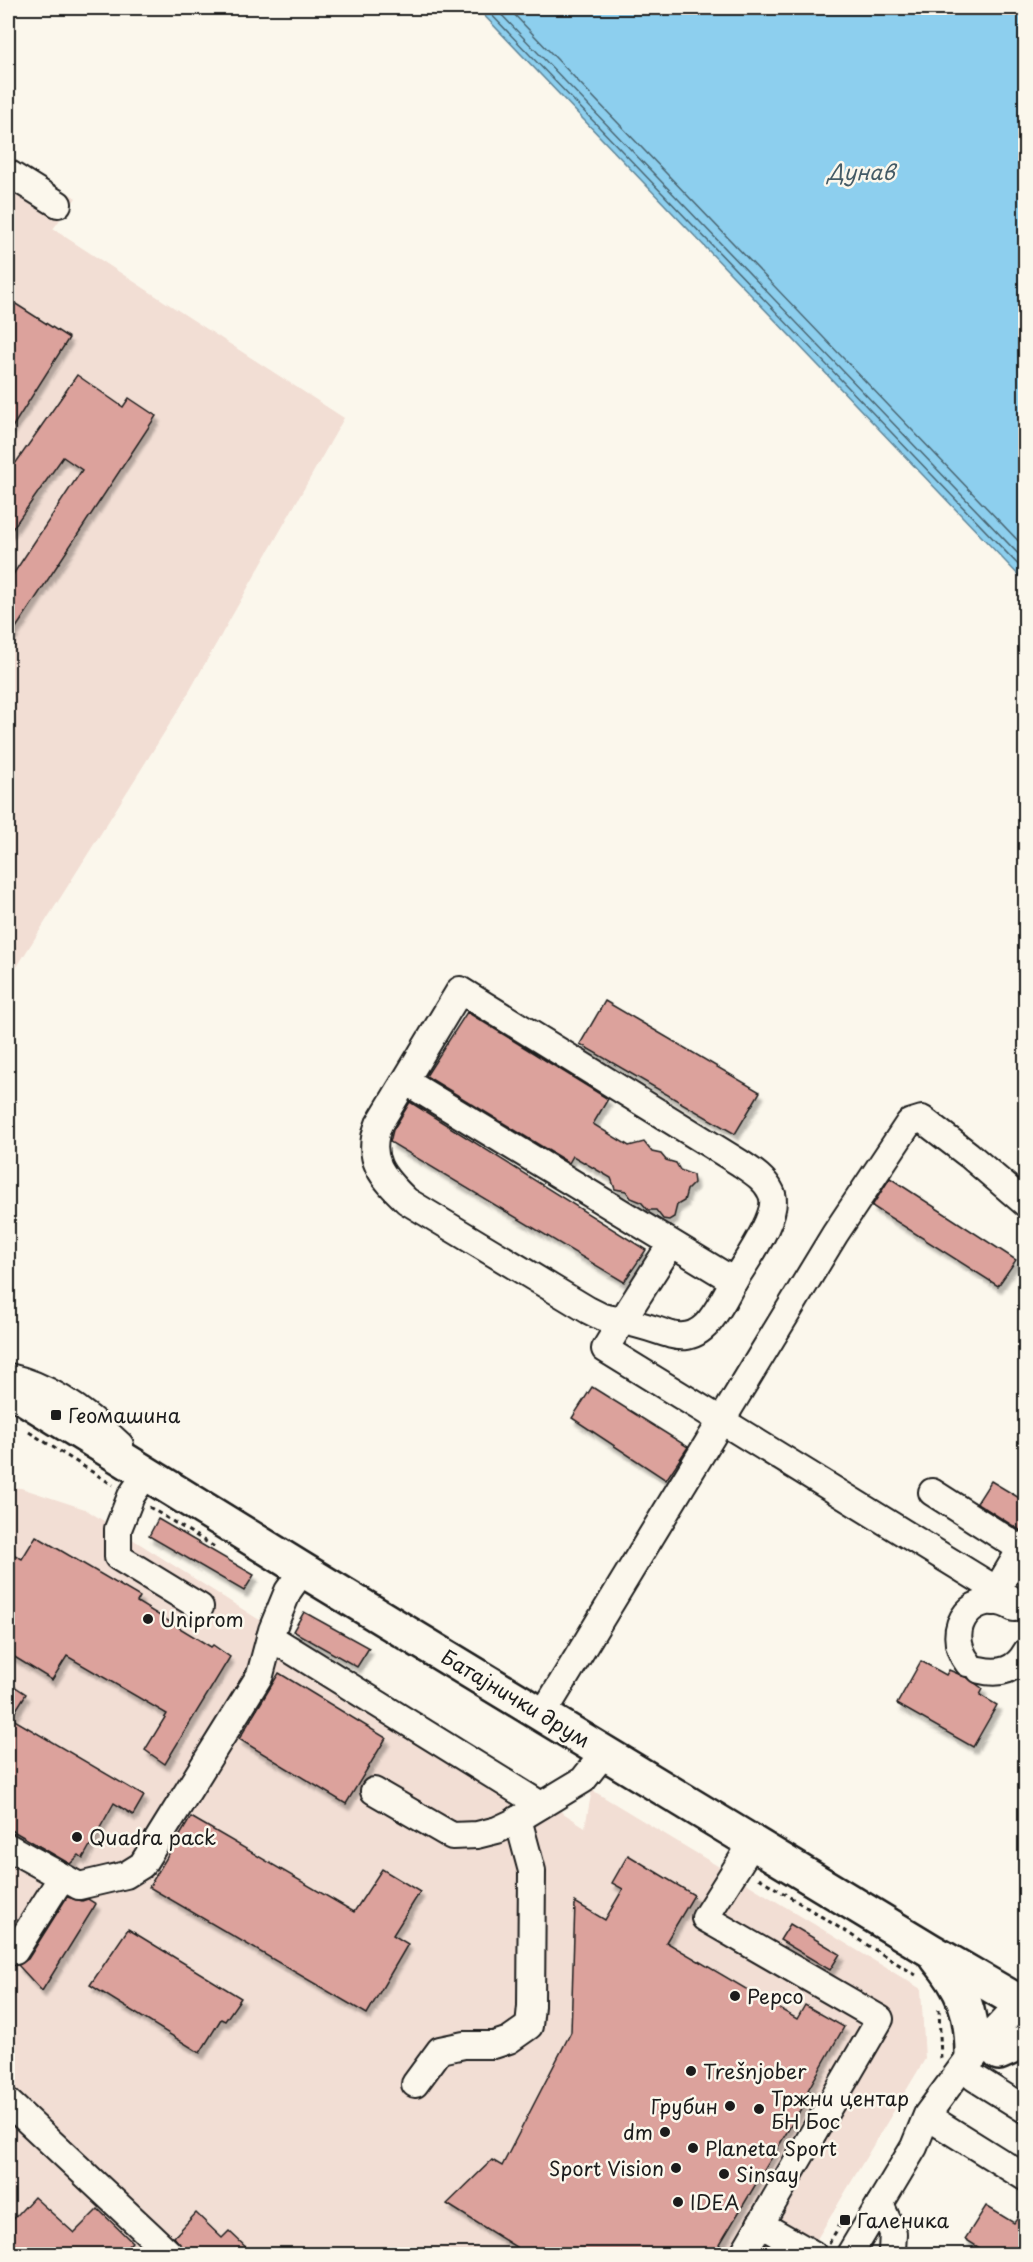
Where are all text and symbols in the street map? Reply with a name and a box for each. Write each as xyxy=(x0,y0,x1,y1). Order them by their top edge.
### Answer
water label: Дунав xyxy=(825,155,897,187)
place label: Геомашина xyxy=(68,1400,181,1430)
marker: Геомашина xyxy=(49,1408,63,1422)
place label: Uniprom xyxy=(160,1604,244,1634)
marker: Uniprom xyxy=(141,1612,155,1626)
street label: Батајнички друм xyxy=(436,1642,596,1754)
place label: Quadra pack xyxy=(89,1822,216,1852)
marker: Quadra pack xyxy=(70,1830,84,1844)
place label: Pepco xyxy=(747,1981,804,2011)
marker: Pepco xyxy=(728,1989,742,2003)
place label: Trešnjober xyxy=(703,2056,807,2086)
marker: Trešnjober xyxy=(684,2064,698,2078)
place label: Тржни центар БН Бос xyxy=(771,2083,909,2136)
place label: Грубин xyxy=(651,2091,718,2121)
marker: Грубин xyxy=(723,2099,737,2113)
marker: Тржни центар БН Бос xyxy=(752,2102,766,2116)
place label: dm xyxy=(623,2117,653,2147)
marker: dm xyxy=(658,2125,672,2139)
place label: Planeta Sport xyxy=(705,2133,837,2163)
marker: Planeta Sport xyxy=(686,2141,700,2155)
place label: Sport Vision xyxy=(549,2153,664,2183)
place label: Sinsay xyxy=(736,2159,799,2189)
marker: Sport Vision xyxy=(669,2161,683,2175)
marker: Sinsay xyxy=(717,2167,731,2181)
place label: IDEA xyxy=(690,2187,739,2217)
marker: IDEA xyxy=(671,2195,685,2209)
place label: Галеника xyxy=(857,2205,949,2235)
marker: Галеника xyxy=(838,2213,852,2227)

